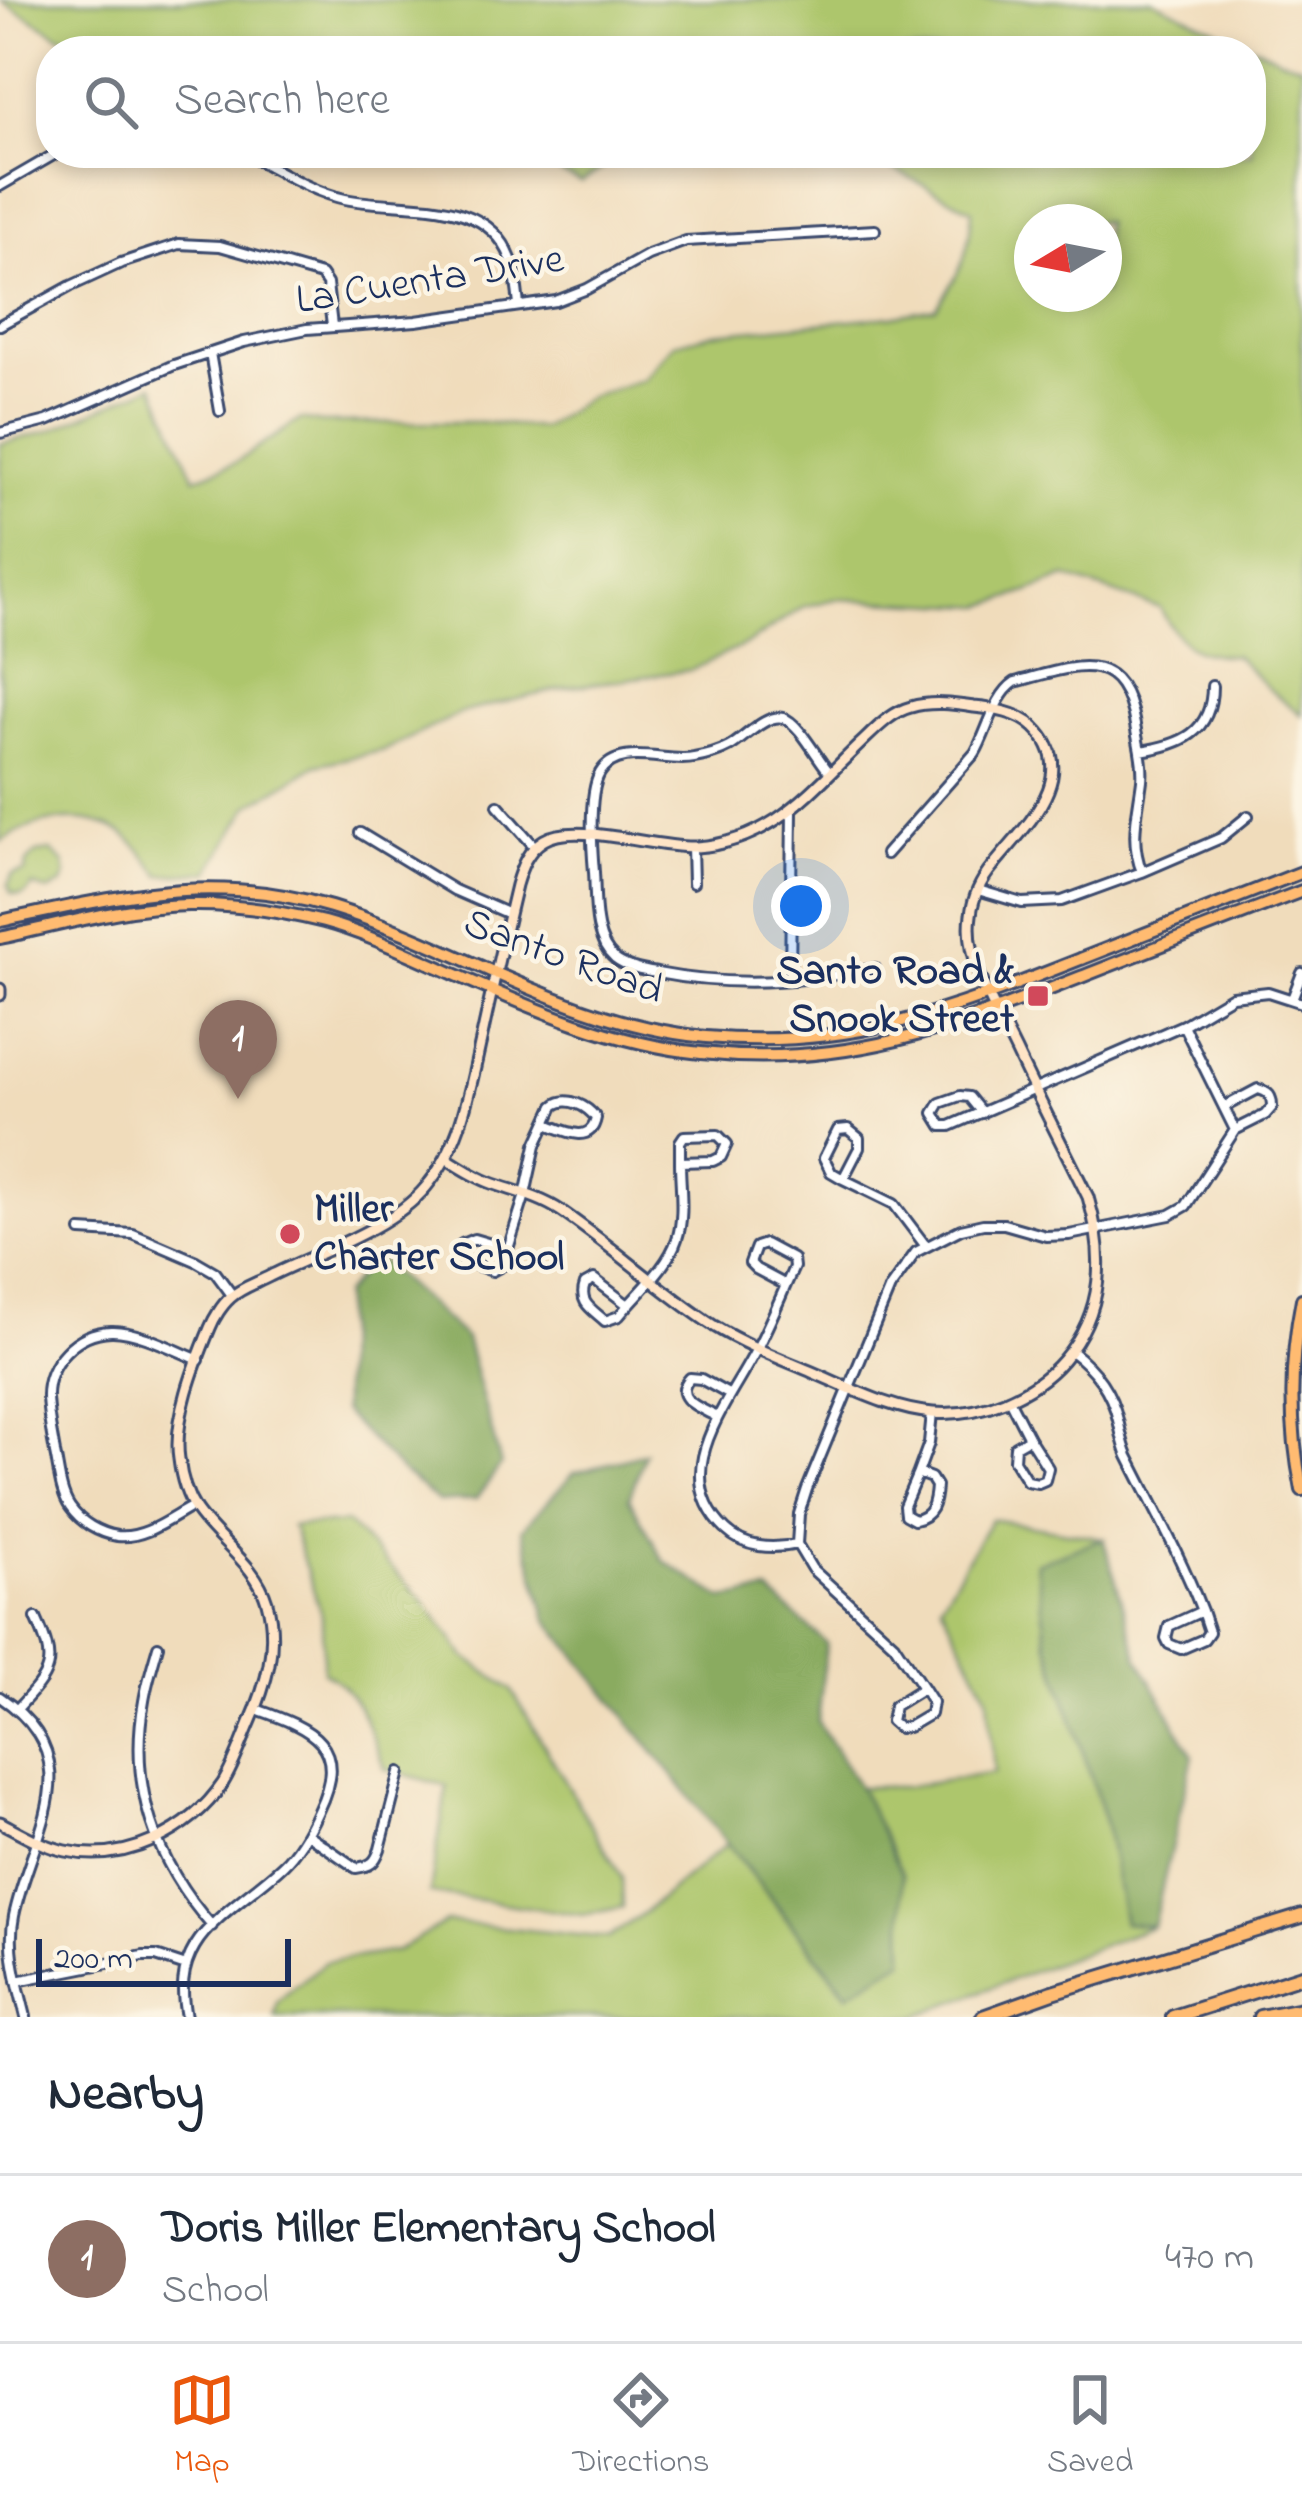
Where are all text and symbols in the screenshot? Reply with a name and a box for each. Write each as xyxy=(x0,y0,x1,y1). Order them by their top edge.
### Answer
search box xyxy=(36,36,1266,168)
icon: search xyxy=(78,69,144,135)
text: Search here xyxy=(174,69,390,135)
north arrow xyxy=(1014,204,1122,312)
street label: La Cuenta Drive xyxy=(292,230,568,332)
your location xyxy=(771,876,831,936)
street label: Santo Road xyxy=(455,894,671,1022)
place label: Santo Road & Snook Street xyxy=(776,942,1015,1051)
marker: Santo Road & Snook Street xyxy=(1025,983,1051,1009)
pin: 1 xyxy=(199,1000,277,1099)
place label: Miller Charter School xyxy=(314,1180,564,1289)
marker: Miller Charter School xyxy=(277,1221,303,1247)
scale bar xyxy=(36,1933,291,1986)
text: 200 m xyxy=(54,1936,133,1984)
text: Nearby xyxy=(48,2058,204,2133)
text: Doris Miller Elementary School xyxy=(162,2197,716,2263)
text: 1 xyxy=(81,2230,93,2287)
text: 470 m xyxy=(1165,2230,1254,2287)
text: School xyxy=(162,2263,269,2320)
tab: Map xyxy=(169,2367,235,2487)
tab: Directions xyxy=(572,2367,710,2487)
tab: Saved xyxy=(1047,2367,1133,2487)

